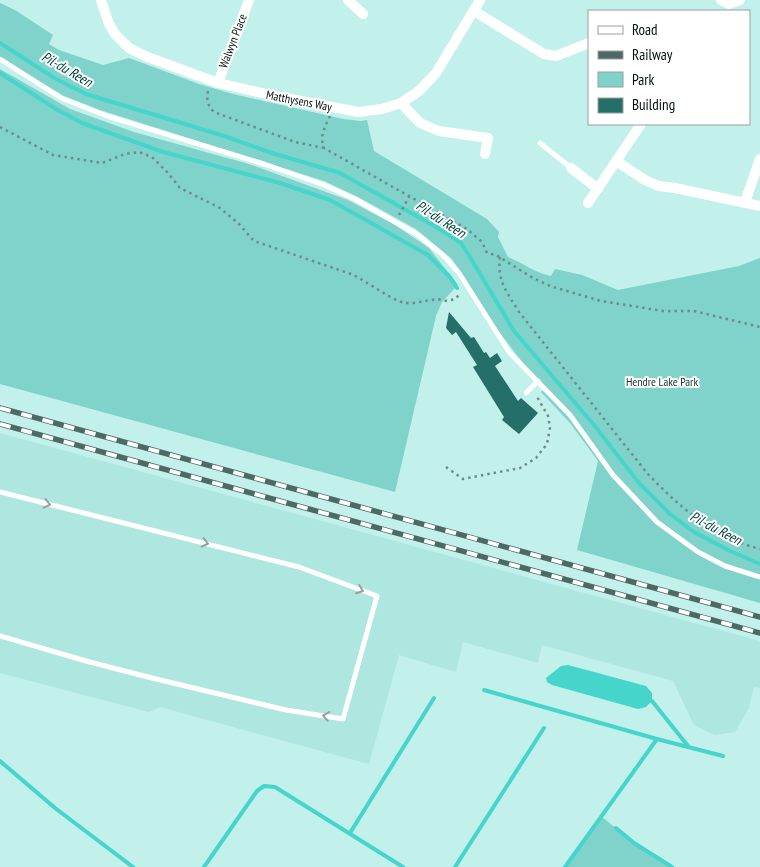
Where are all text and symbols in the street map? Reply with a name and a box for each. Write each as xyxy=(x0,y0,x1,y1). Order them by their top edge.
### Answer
legend xyxy=(588,10,750,125)
street label: Walwyn Place xyxy=(215,12,250,70)
text: Road xyxy=(632,20,658,39)
text: Railway xyxy=(632,45,673,64)
water label: Pil-du Reen xyxy=(38,47,96,91)
text: Park xyxy=(632,70,654,89)
street label: Matthysens Way xyxy=(265,87,334,114)
text: Building xyxy=(632,95,675,114)
water label: Pil-du Reen xyxy=(413,196,470,242)
park label: Hendre Lake Park xyxy=(626,374,698,389)
one-way arrow xyxy=(43,498,52,509)
water label: Pil-du Reen xyxy=(687,507,746,549)
one-way arrow xyxy=(200,538,208,548)
one-way arrow xyxy=(356,584,364,594)
one-way arrow xyxy=(321,712,330,722)

